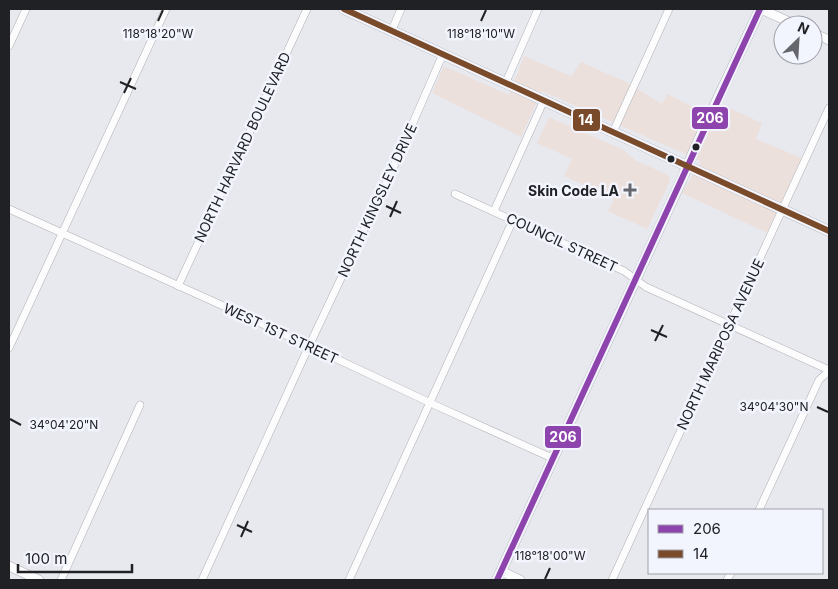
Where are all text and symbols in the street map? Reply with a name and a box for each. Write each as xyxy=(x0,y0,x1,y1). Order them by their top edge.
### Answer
north arrow xyxy=(773,15,823,65)
text: N xyxy=(795,18,812,38)
text: 118°18'20"W xyxy=(123,26,194,41)
text: 118°18'10"W xyxy=(447,26,515,41)
street label: NORTH HARVARD BOULEVARD xyxy=(190,49,294,245)
line badge: 206 xyxy=(691,106,729,130)
line badge: 14 xyxy=(572,108,601,132)
text: 206 xyxy=(696,109,724,126)
text: 14 xyxy=(578,111,594,128)
street label: NORTH KINGSLEY DRIVE xyxy=(334,120,420,280)
unlabelled marker xyxy=(691,142,701,152)
unlabelled marker xyxy=(666,154,676,164)
place label: Skin Code LA xyxy=(528,182,620,199)
marker: Skin Code LA xyxy=(623,183,637,197)
street label: COUNCIL STREET xyxy=(504,209,620,275)
street label: NORTH MARIPOSA AVENUE xyxy=(673,256,767,432)
street label: WEST 1ST STREET xyxy=(221,299,341,367)
text: 34°04'30"N xyxy=(740,399,808,414)
text: 34°04'20"N xyxy=(30,417,98,432)
line badge: 206 xyxy=(544,425,582,449)
text: 206 xyxy=(549,428,577,445)
legend xyxy=(648,509,823,574)
text: 206 xyxy=(693,519,721,538)
scale bar xyxy=(18,542,131,574)
text: 14 xyxy=(693,544,709,563)
text: 118°18'00"W xyxy=(515,548,586,563)
text: 100 m xyxy=(25,549,67,568)

